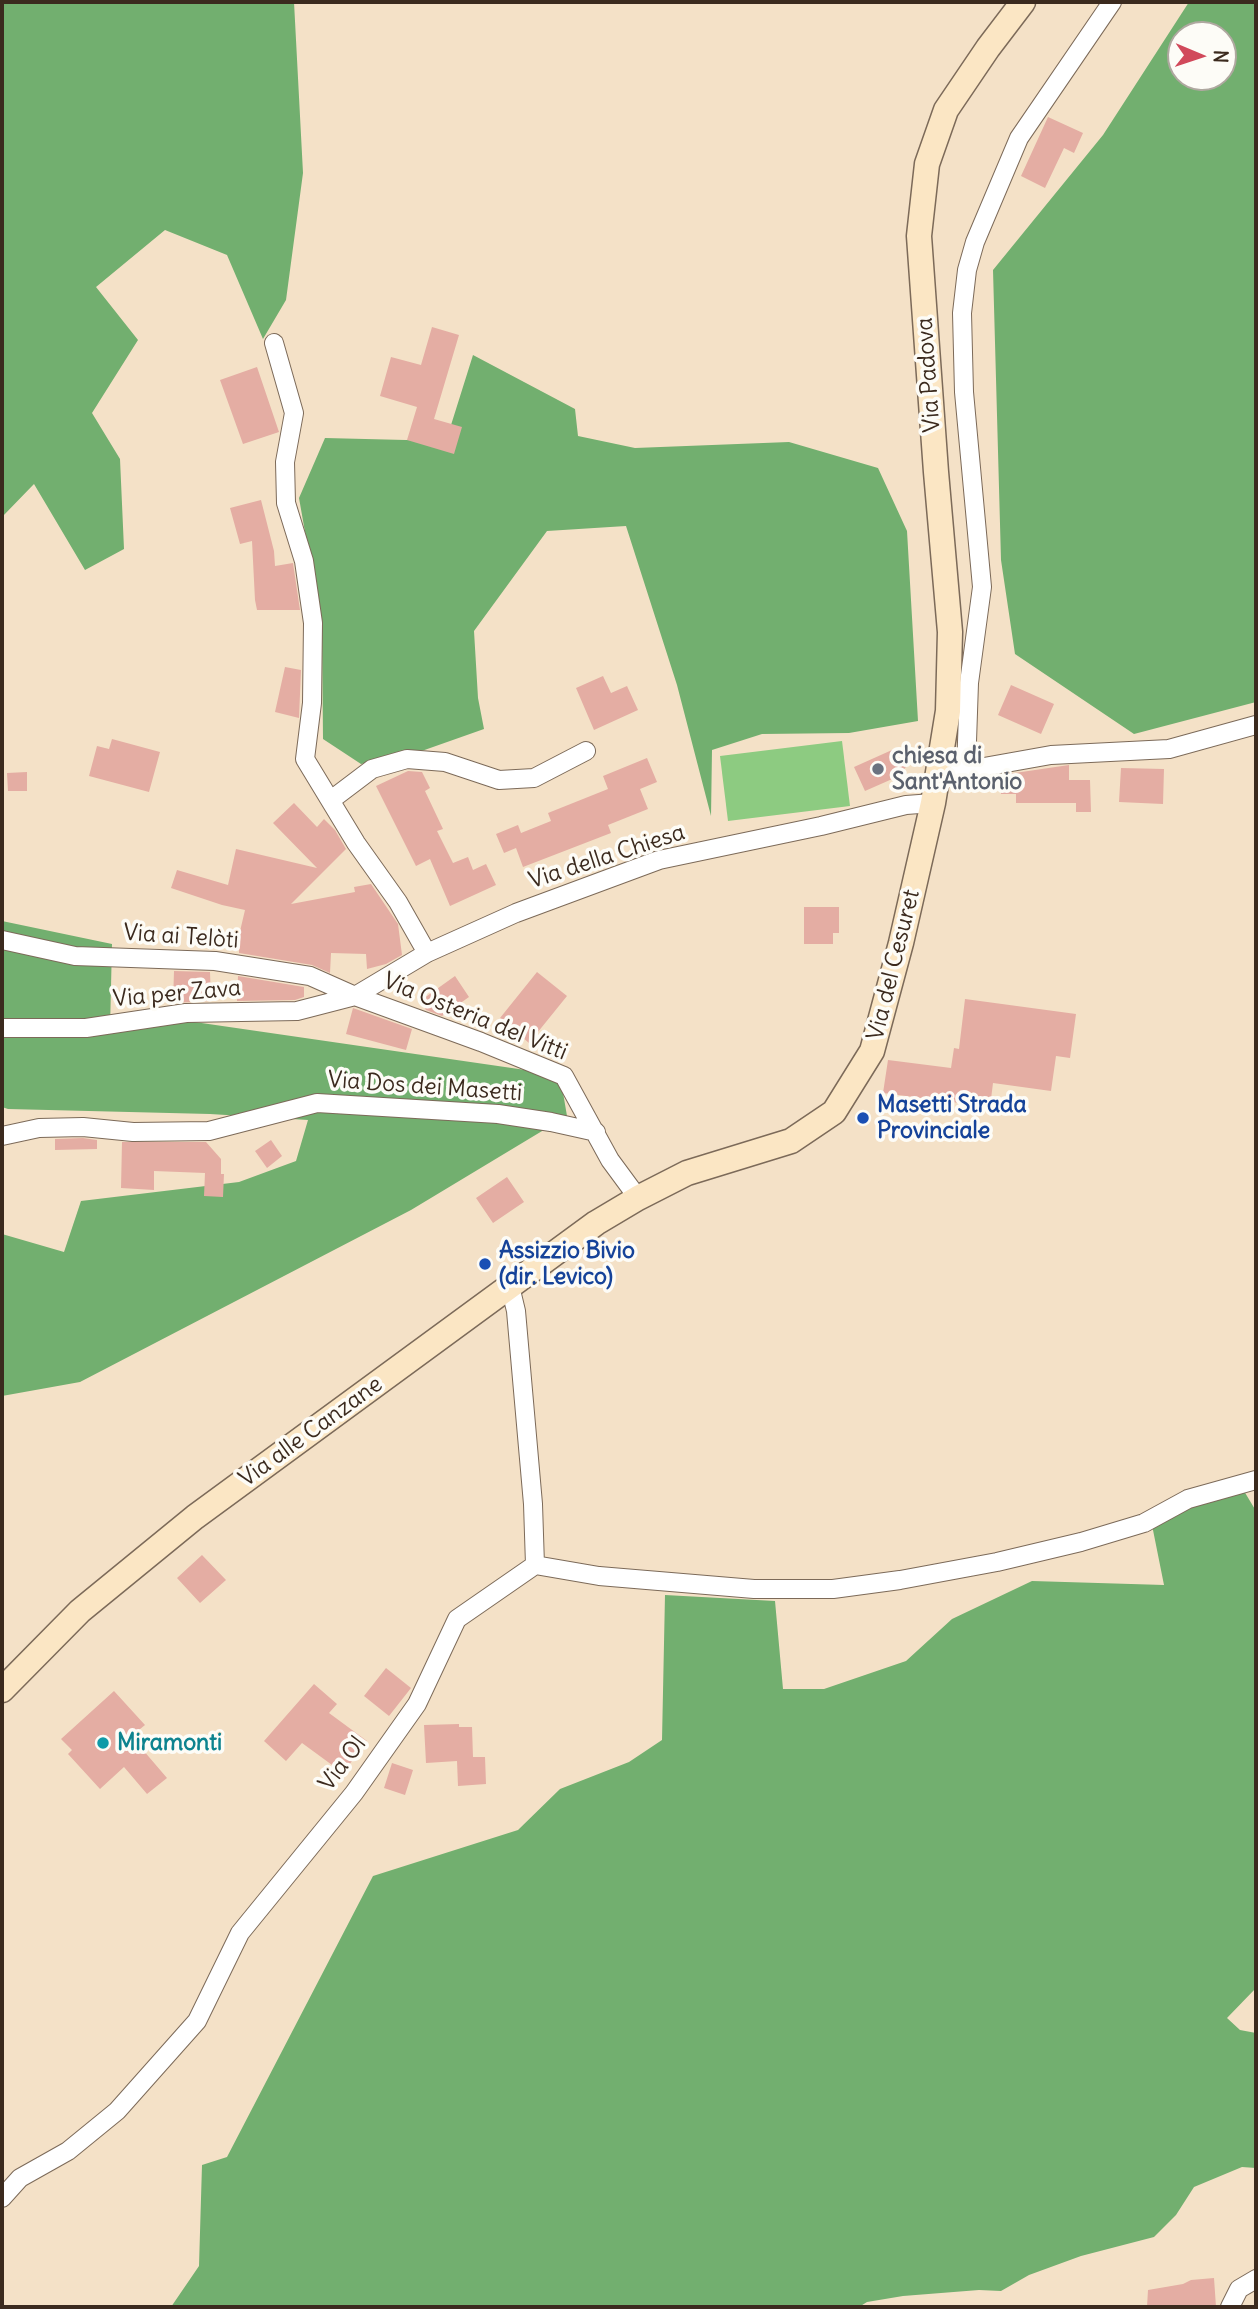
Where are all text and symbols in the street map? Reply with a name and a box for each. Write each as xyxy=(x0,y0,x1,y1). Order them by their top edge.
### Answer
north arrow xyxy=(1167,21,1237,91)
text: N xyxy=(1209,50,1233,64)
street label: Via Padova xyxy=(911,317,947,433)
place label: chiesa di Sant'Antonio xyxy=(892,742,1022,796)
marker: chiesa di Sant'Antonio xyxy=(870,761,886,777)
street label: Via della Chiesa xyxy=(526,819,688,895)
street label: Via del Cesuret xyxy=(862,887,926,1043)
street label: Via ai Telòti xyxy=(122,919,240,955)
street label: Via Osteria del Vitti xyxy=(379,967,571,1067)
street label: Via per Zava xyxy=(112,975,242,1013)
street label: Via Dos dei Masetti xyxy=(327,1066,523,1108)
place label: Masetti Strada Provinciale xyxy=(877,1091,1027,1145)
marker: Masetti Strada Provinciale xyxy=(855,1110,871,1126)
place label: Assizzio Bivio (dir. Levico) xyxy=(499,1237,635,1291)
marker: Assizzio Bivio (dir. Levico) xyxy=(477,1256,493,1272)
street label: Via alle Canzane xyxy=(234,1371,388,1493)
place label: Miramonti xyxy=(117,1729,222,1757)
street label: Via Ol xyxy=(314,1731,372,1797)
marker: Miramonti xyxy=(95,1735,111,1751)

